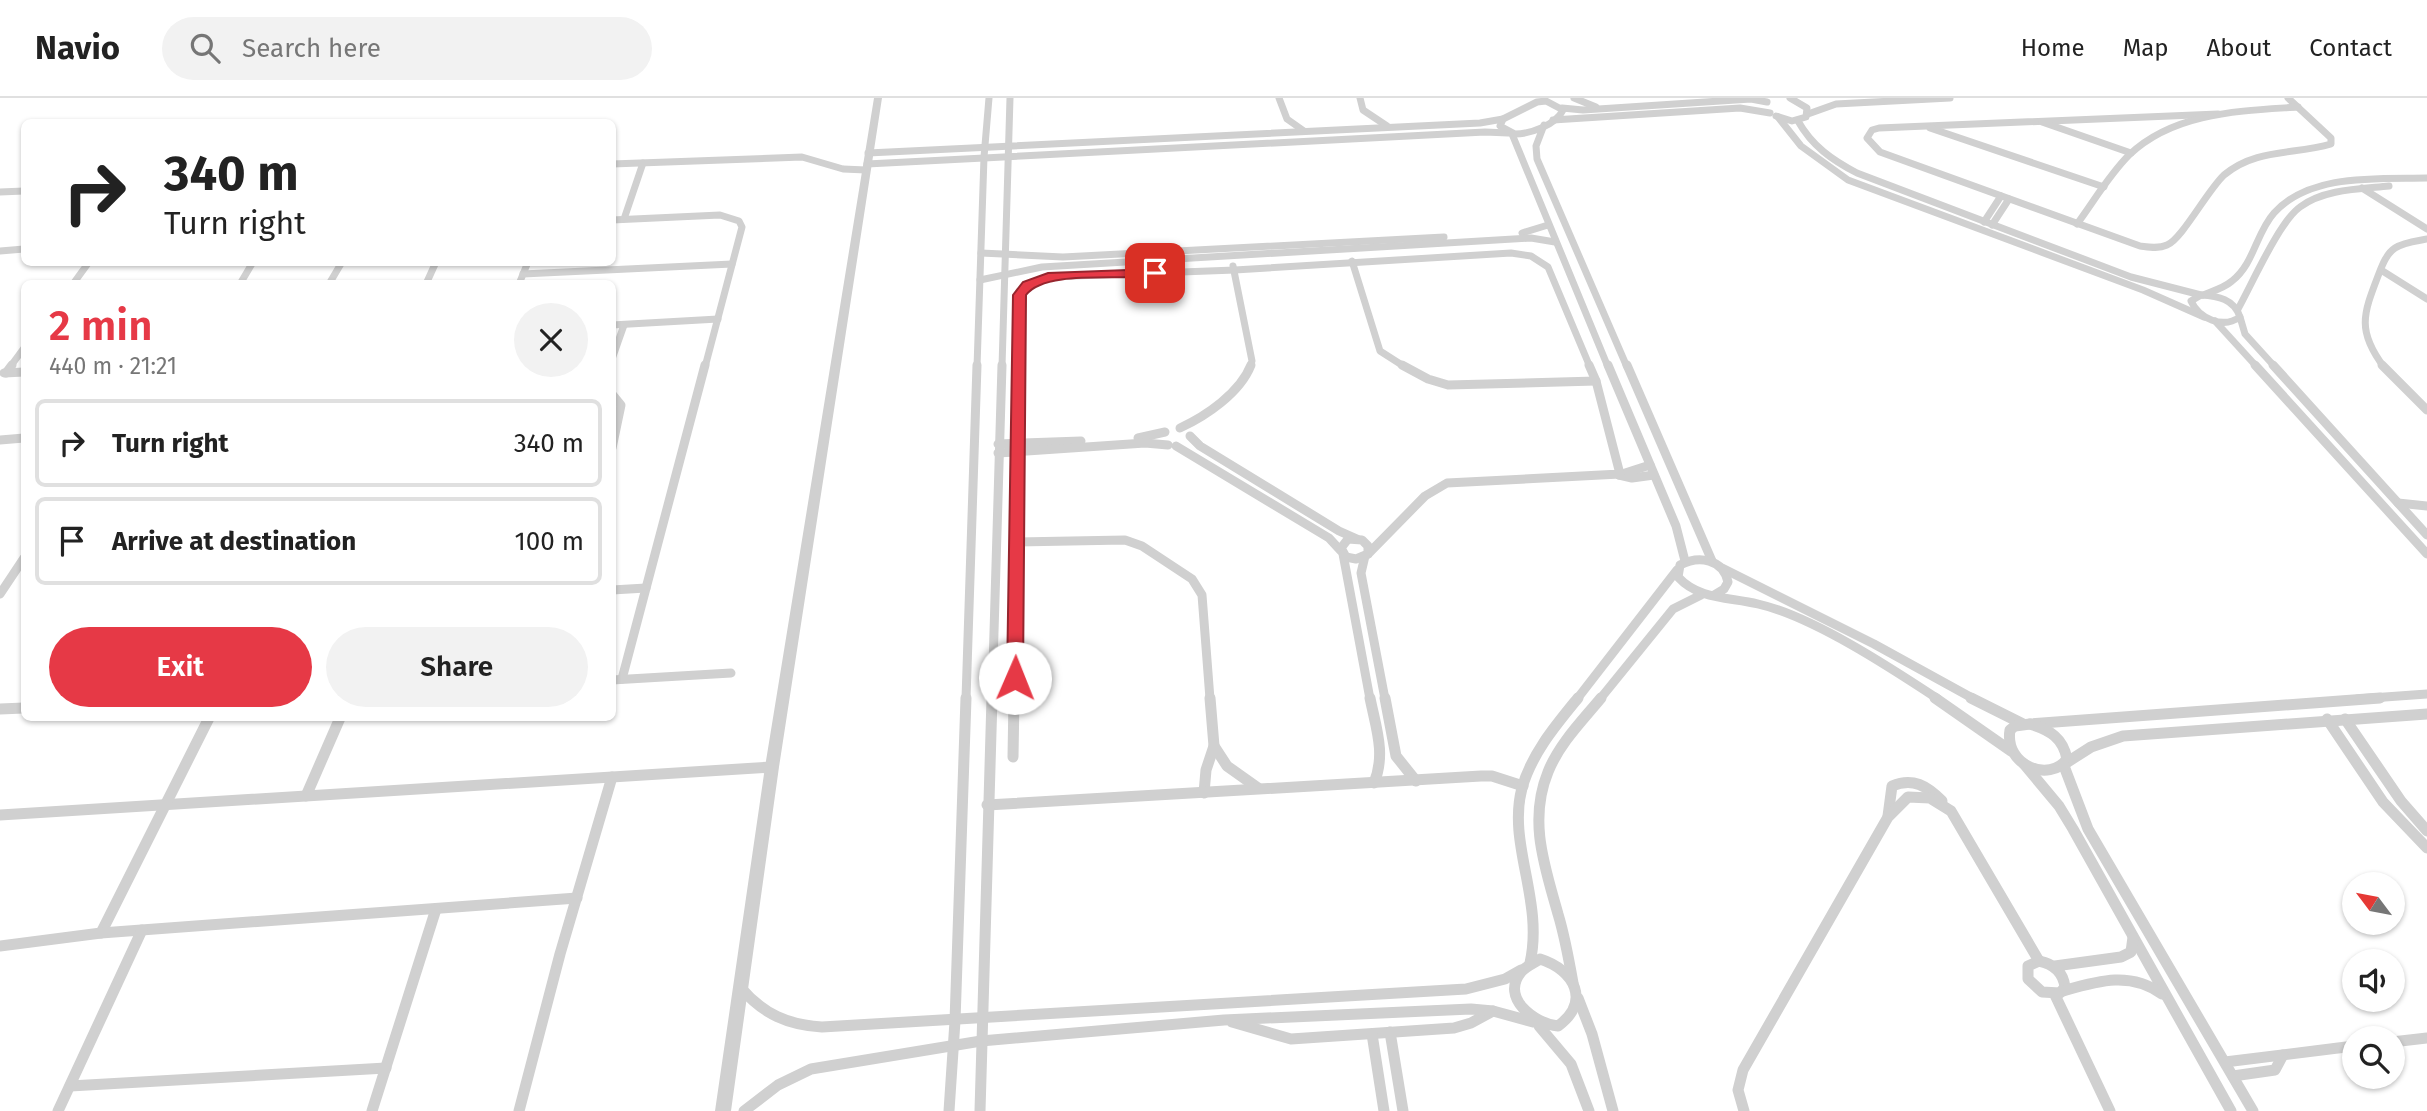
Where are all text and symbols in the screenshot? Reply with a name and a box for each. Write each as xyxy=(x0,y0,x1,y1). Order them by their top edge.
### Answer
search box xyxy=(162,17,652,80)
text: Navio xyxy=(35,28,120,68)
icon: search xyxy=(186,29,224,67)
text: Search here xyxy=(242,33,381,64)
text: Home xyxy=(2021,34,2085,62)
text: Map xyxy=(2123,34,2169,62)
text: About xyxy=(2207,34,2271,62)
text: Contact xyxy=(2309,34,2392,62)
text: 340 m xyxy=(164,144,299,203)
icon: right xyxy=(49,147,140,238)
text: Turn right xyxy=(164,204,306,242)
pin xyxy=(1125,243,1185,303)
icon: arrive xyxy=(1136,254,1174,292)
text: 2 min xyxy=(49,301,153,351)
button: close xyxy=(514,303,588,377)
text: 440 m · 21:21 xyxy=(49,352,177,380)
icon: right xyxy=(53,424,91,462)
text: Turn right xyxy=(112,428,229,459)
text: 340 m xyxy=(514,428,584,459)
icon: arrive xyxy=(53,522,91,560)
text: Arrive at destination xyxy=(112,526,356,557)
text: 100 m xyxy=(515,526,584,557)
button: Exit xyxy=(49,627,312,707)
button: Share xyxy=(326,627,588,707)
position arrow xyxy=(978,641,1052,715)
north arrow xyxy=(2342,872,2404,934)
map controls xyxy=(2342,872,2405,1089)
button: sound xyxy=(2342,949,2405,1012)
button: search xyxy=(2342,1026,2405,1089)

